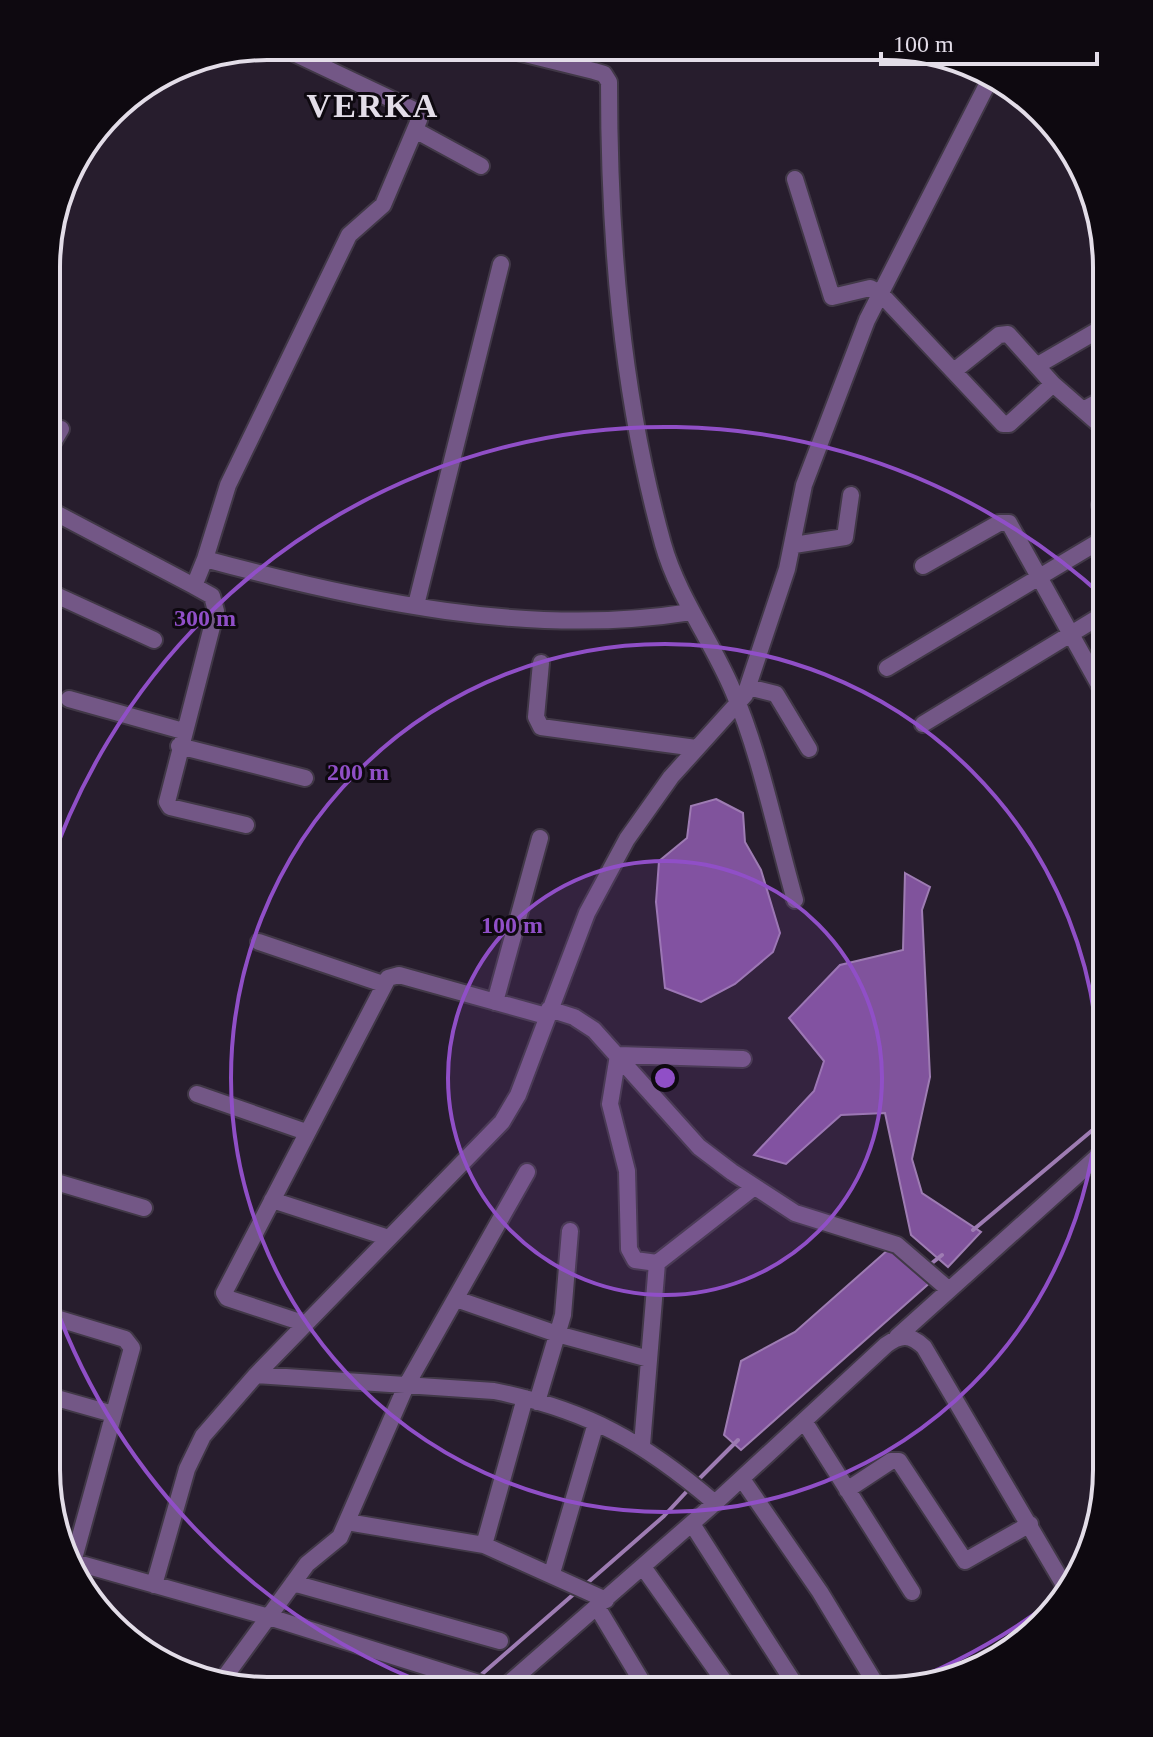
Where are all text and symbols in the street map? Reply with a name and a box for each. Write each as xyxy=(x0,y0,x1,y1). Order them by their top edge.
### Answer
scale bar xyxy=(881,16,1097,66)
text: 100 m xyxy=(893,31,954,57)
district label: VERKA xyxy=(307,87,439,124)
text: 300 m xyxy=(174,605,236,631)
text: 200 m xyxy=(327,759,389,785)
text: 100 m xyxy=(481,912,543,938)
centre of rings xyxy=(651,1064,679,1092)

